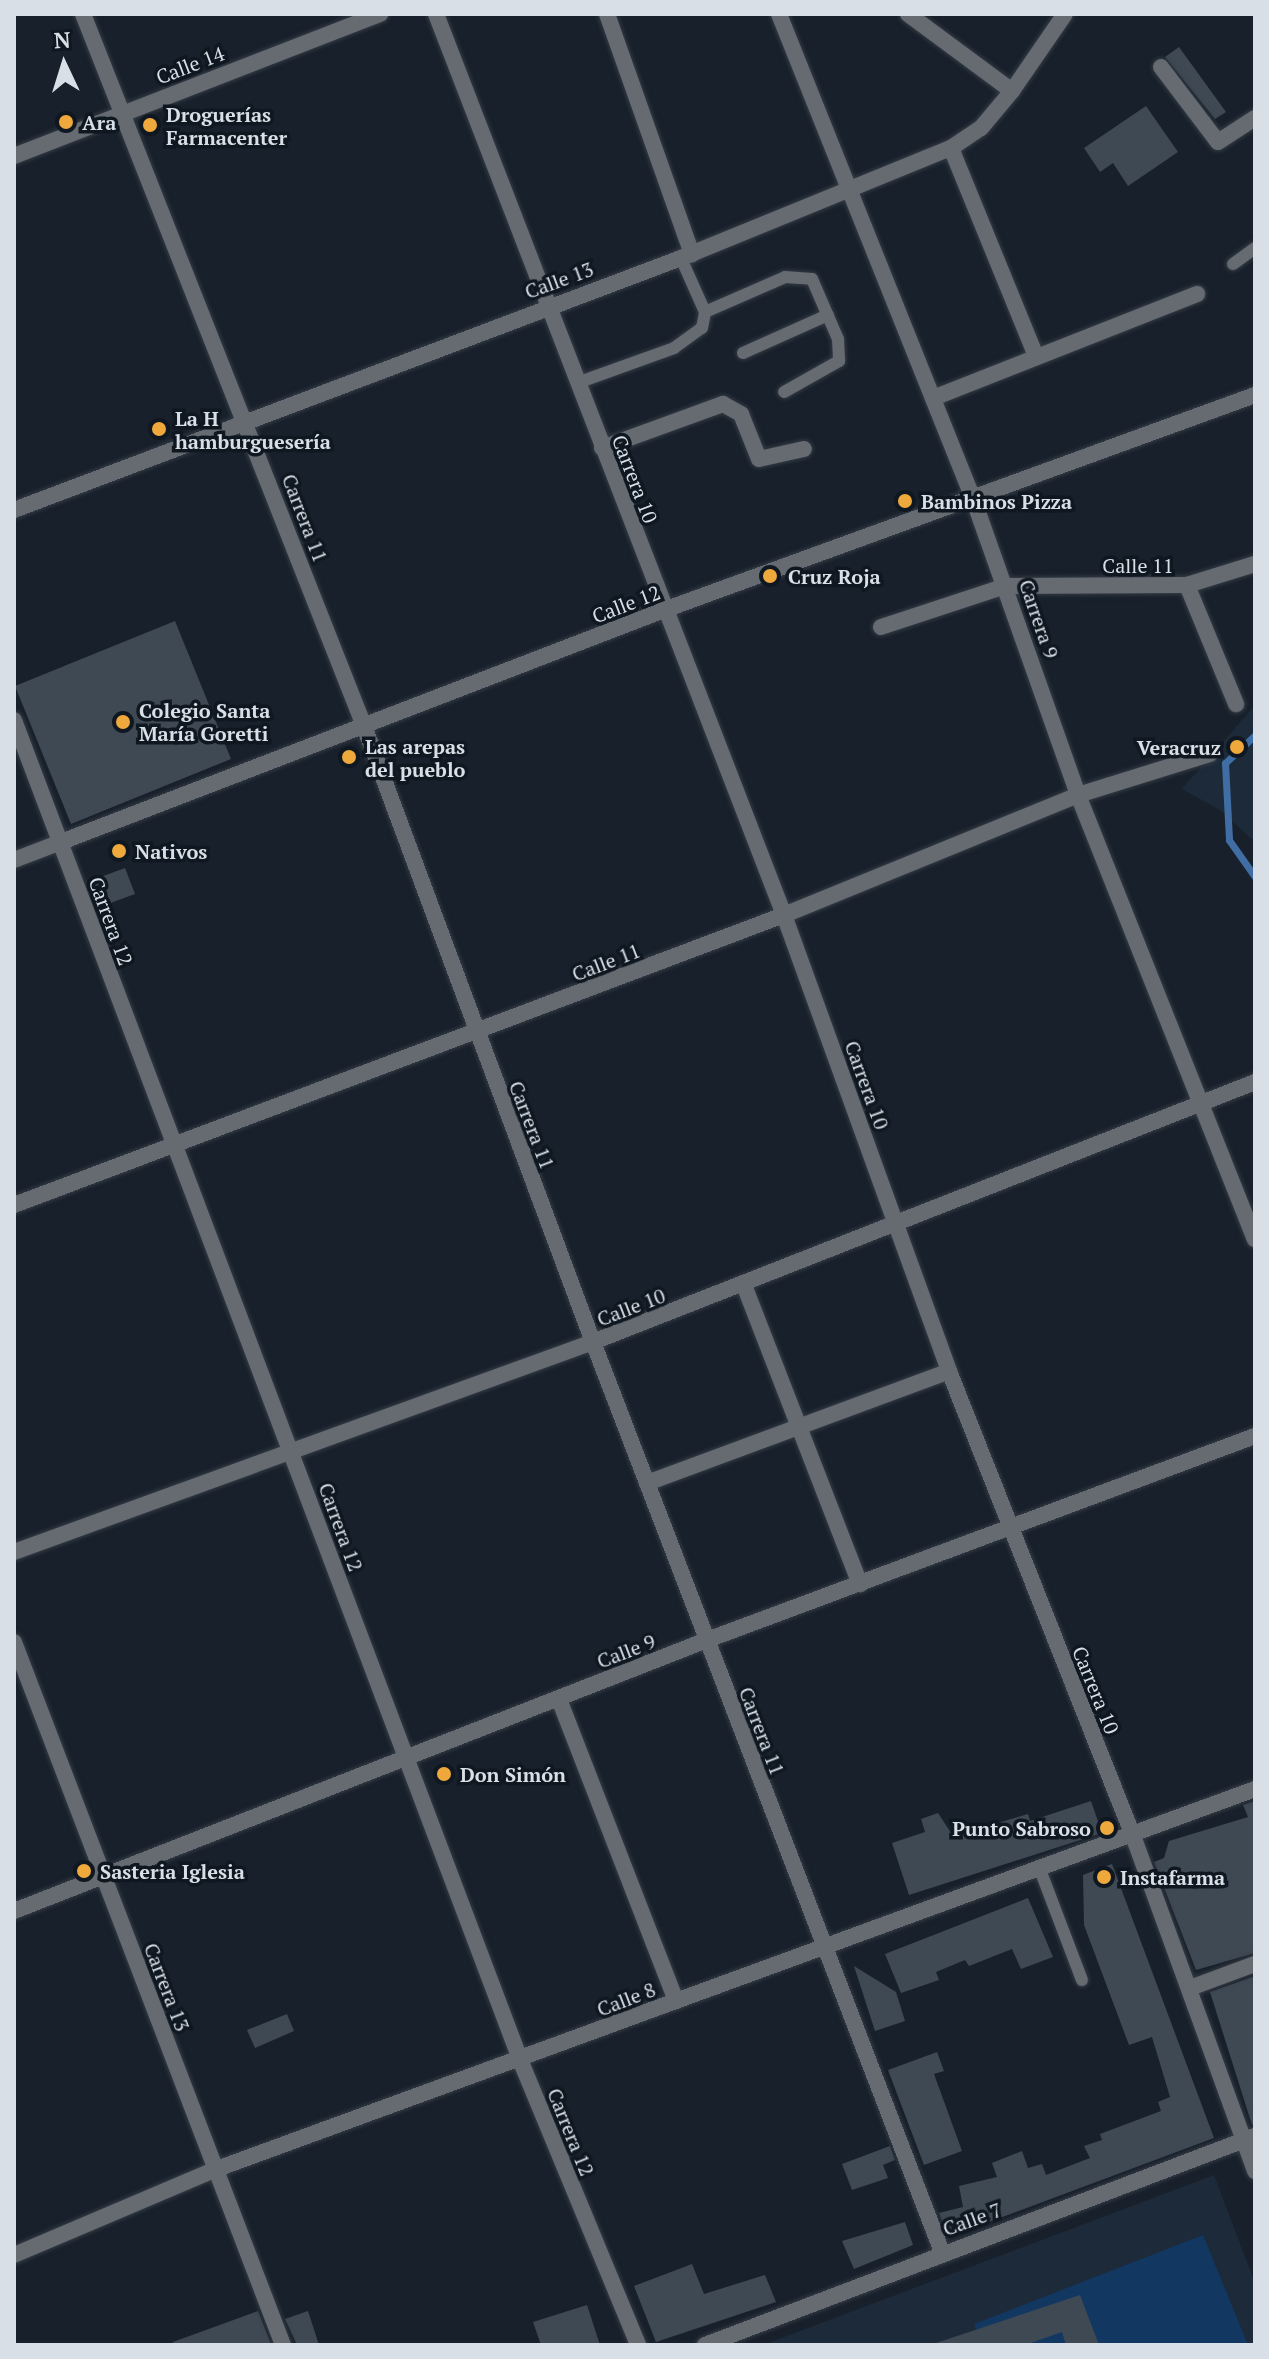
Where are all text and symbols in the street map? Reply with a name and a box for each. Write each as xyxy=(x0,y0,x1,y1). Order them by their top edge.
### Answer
north arrow xyxy=(24,24,104,104)
text: N xyxy=(53,25,72,55)
street label: Calle 14 xyxy=(152,41,228,89)
place label: Droguerías Farmacenter xyxy=(166,102,287,149)
place label: Ara xyxy=(82,110,116,134)
marker: Ara xyxy=(57,113,75,131)
marker: Droguerías Farmacenter xyxy=(141,116,159,134)
street label: Calle 13 xyxy=(521,257,597,303)
place label: La H hamburguesería xyxy=(175,406,331,453)
marker: La H hamburguesería xyxy=(150,420,168,438)
street label: Carrera 10 xyxy=(607,432,663,526)
street label: Carrera 11 xyxy=(277,471,333,565)
place label: Bambinos Pizza xyxy=(921,489,1072,513)
marker: Bambinos Pizza xyxy=(896,492,914,510)
street label: Calle 11 xyxy=(1102,553,1174,577)
place label: Cruz Roja xyxy=(788,564,881,588)
marker: Cruz Roja xyxy=(759,565,781,587)
street label: Carrera 9 xyxy=(1014,576,1064,662)
street label: Calle 12 xyxy=(588,580,664,628)
place label: Colegio Santa María Goretti xyxy=(139,698,270,745)
marker: Colegio Santa María Goretti xyxy=(114,713,132,731)
place label: Las arepas del pueblo xyxy=(365,734,465,781)
place label: Veracruz xyxy=(1137,735,1221,759)
marker: Veracruz xyxy=(1228,738,1246,756)
marker: Las arepas del pueblo xyxy=(340,748,358,766)
place label: Nativos xyxy=(135,839,207,863)
marker: Nativos xyxy=(110,842,128,860)
street label: Carrera 12 xyxy=(84,874,138,968)
street label: Calle 11 xyxy=(568,938,644,986)
street label: Carrera 10 xyxy=(840,1038,894,1132)
street label: Carrera 11 xyxy=(504,1078,560,1172)
street label: Calle 10 xyxy=(593,1283,669,1331)
street label: Carrera 12 xyxy=(314,1480,368,1574)
street label: Calle 9 xyxy=(593,1629,659,1673)
street label: Carrera 10 xyxy=(1068,1643,1124,1737)
street label: Carrera 11 xyxy=(734,1684,790,1778)
place label: Don Simón xyxy=(460,1762,566,1786)
marker: Don Simón xyxy=(435,1765,453,1783)
place label: Punto Sabroso xyxy=(952,1816,1091,1840)
marker: Punto Sabroso xyxy=(1098,1819,1116,1837)
place label: Sasteria Iglesia xyxy=(100,1859,245,1883)
marker: Sasteria Iglesia xyxy=(75,1862,93,1880)
place label: Instafarma xyxy=(1120,1865,1225,1889)
marker: Instafarma xyxy=(1095,1868,1113,1886)
street label: Carrera 13 xyxy=(139,1940,195,2034)
street label: Calle 8 xyxy=(593,1977,659,2021)
street label: Carrera 12 xyxy=(543,2085,599,2179)
street label: Calle 7 xyxy=(939,2197,1005,2241)

